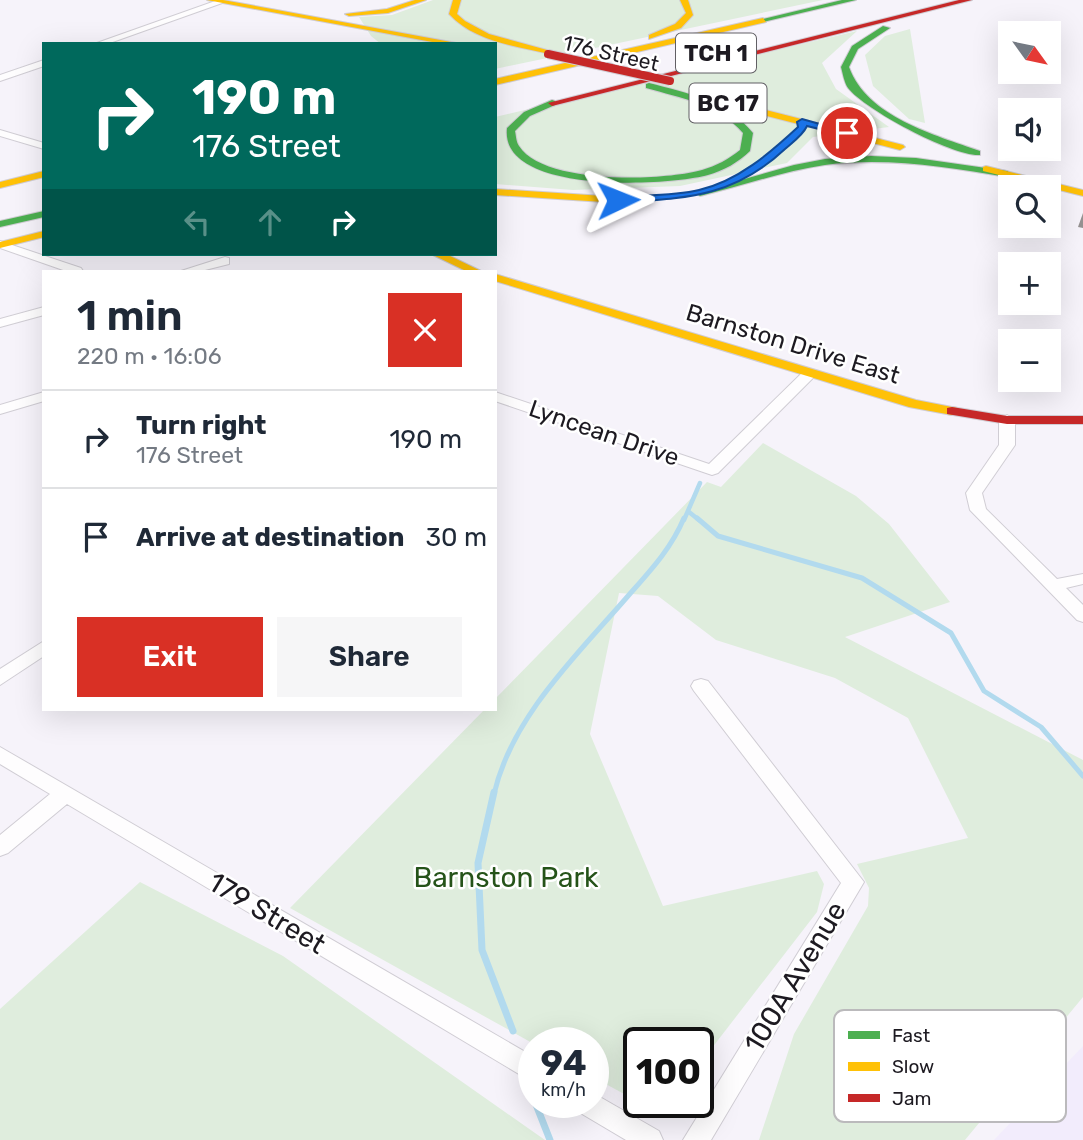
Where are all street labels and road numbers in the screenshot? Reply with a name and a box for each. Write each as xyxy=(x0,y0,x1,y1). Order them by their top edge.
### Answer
street label: 176 Street xyxy=(561,30,661,76)
road number: TCH 1 xyxy=(676,34,756,72)
road number: BC 17 xyxy=(690,83,766,122)
street label: Barnston Drive East xyxy=(683,298,903,390)
street label: Lyncean Drive xyxy=(525,394,683,472)
street label: 179 Street xyxy=(202,865,332,961)
street label: 100A Avenue xyxy=(737,896,853,1058)

